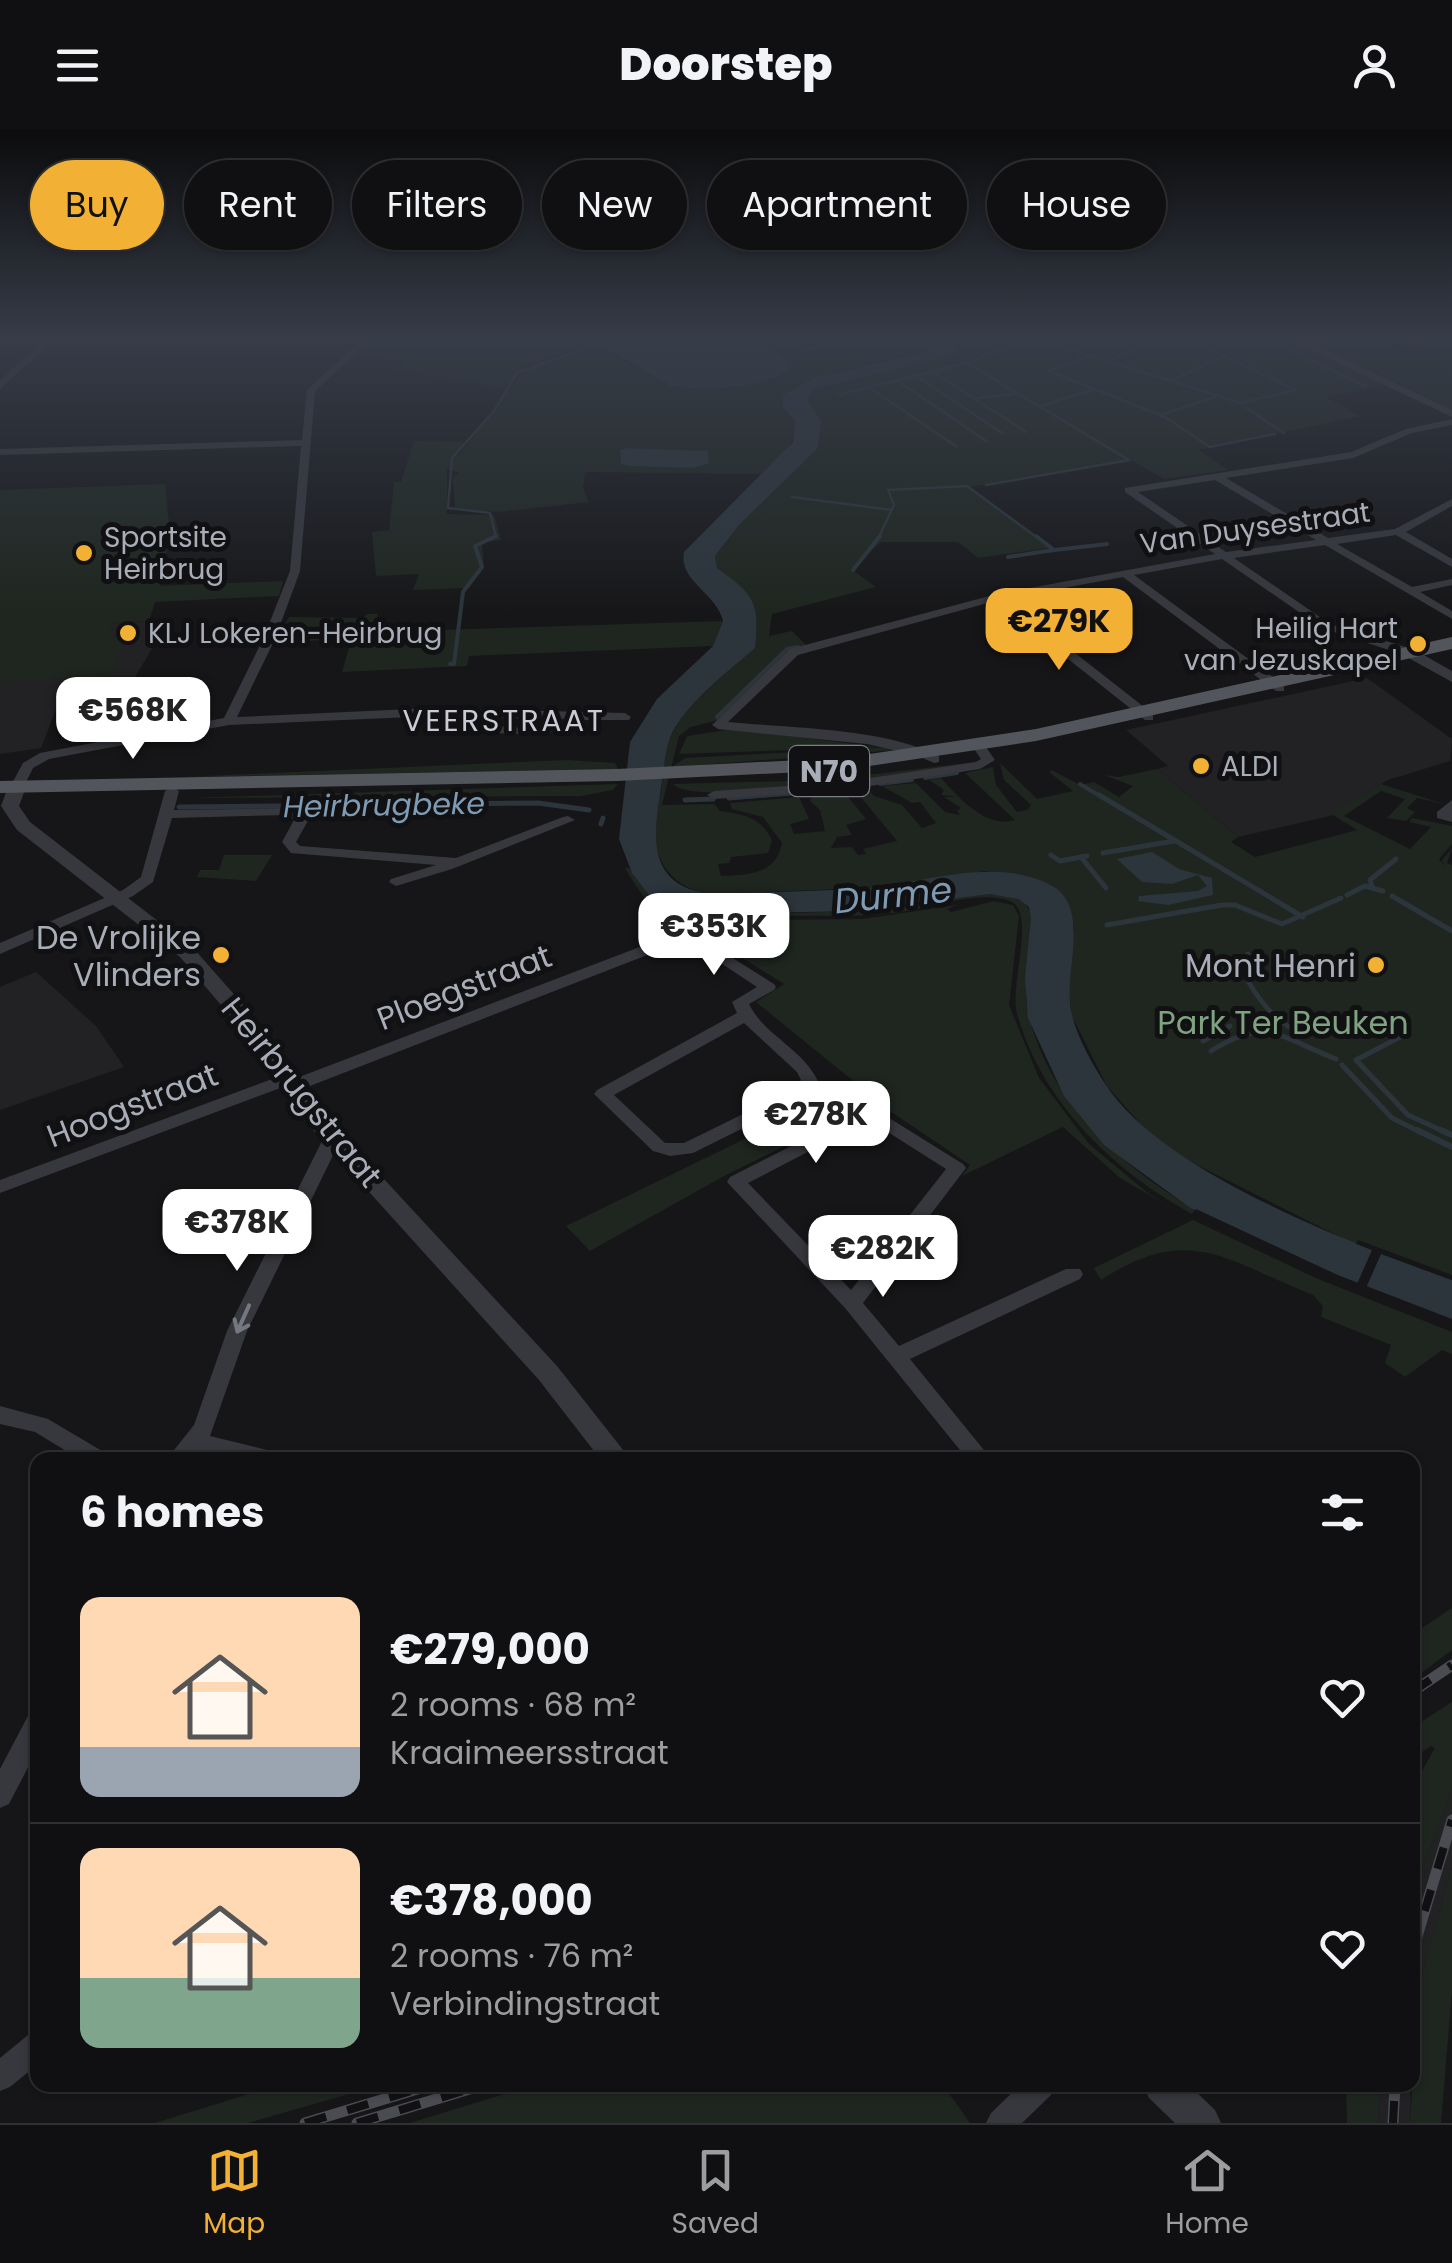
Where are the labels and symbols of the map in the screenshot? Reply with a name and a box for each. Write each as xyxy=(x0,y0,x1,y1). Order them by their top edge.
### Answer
street label: Van Duysestraat xyxy=(1137,493,1373,563)
place label: Sportsite Heirbrug xyxy=(104,518,227,589)
marker: Sportsite Heirbrug xyxy=(73,542,95,564)
pin: €279K xyxy=(989,588,1129,673)
place label: Heilig Hart van Jezuskapel xyxy=(1184,609,1398,680)
place label: KLJ Lokeren-Heirbrug xyxy=(148,614,442,653)
marker: KLJ Lokeren-Heirbrug xyxy=(117,622,139,644)
marker: Heilig Hart van Jezuskapel xyxy=(1407,633,1429,655)
pin: €568K xyxy=(63,677,203,762)
district label: VEERSTRAAT xyxy=(402,699,606,742)
road number: N70 xyxy=(789,746,869,796)
place label: ALDI xyxy=(1221,747,1279,786)
marker: ALDI xyxy=(1190,755,1212,777)
water label: Heirbrugbeke xyxy=(283,782,485,828)
water label: Durme xyxy=(832,864,954,926)
pin: €353K xyxy=(644,893,784,978)
place label: De Vrolijke Vlinders xyxy=(36,915,201,997)
street label: Ploegstraat xyxy=(370,933,558,1041)
place label: Mont Henri xyxy=(1185,943,1356,988)
marker: De Vrolijke Vlinders xyxy=(210,944,232,966)
marker: Mont Henri xyxy=(1365,954,1387,976)
street label: Heirbrugstraat xyxy=(211,987,393,1197)
park label: Park Ter Beuken xyxy=(1157,1000,1409,1045)
street label: Hoogstraat xyxy=(40,1052,224,1158)
pin: €278K xyxy=(746,1081,886,1166)
pin: €378K xyxy=(167,1189,307,1274)
pin: €282K xyxy=(813,1215,953,1300)
one-way arrow xyxy=(233,1303,251,1334)

